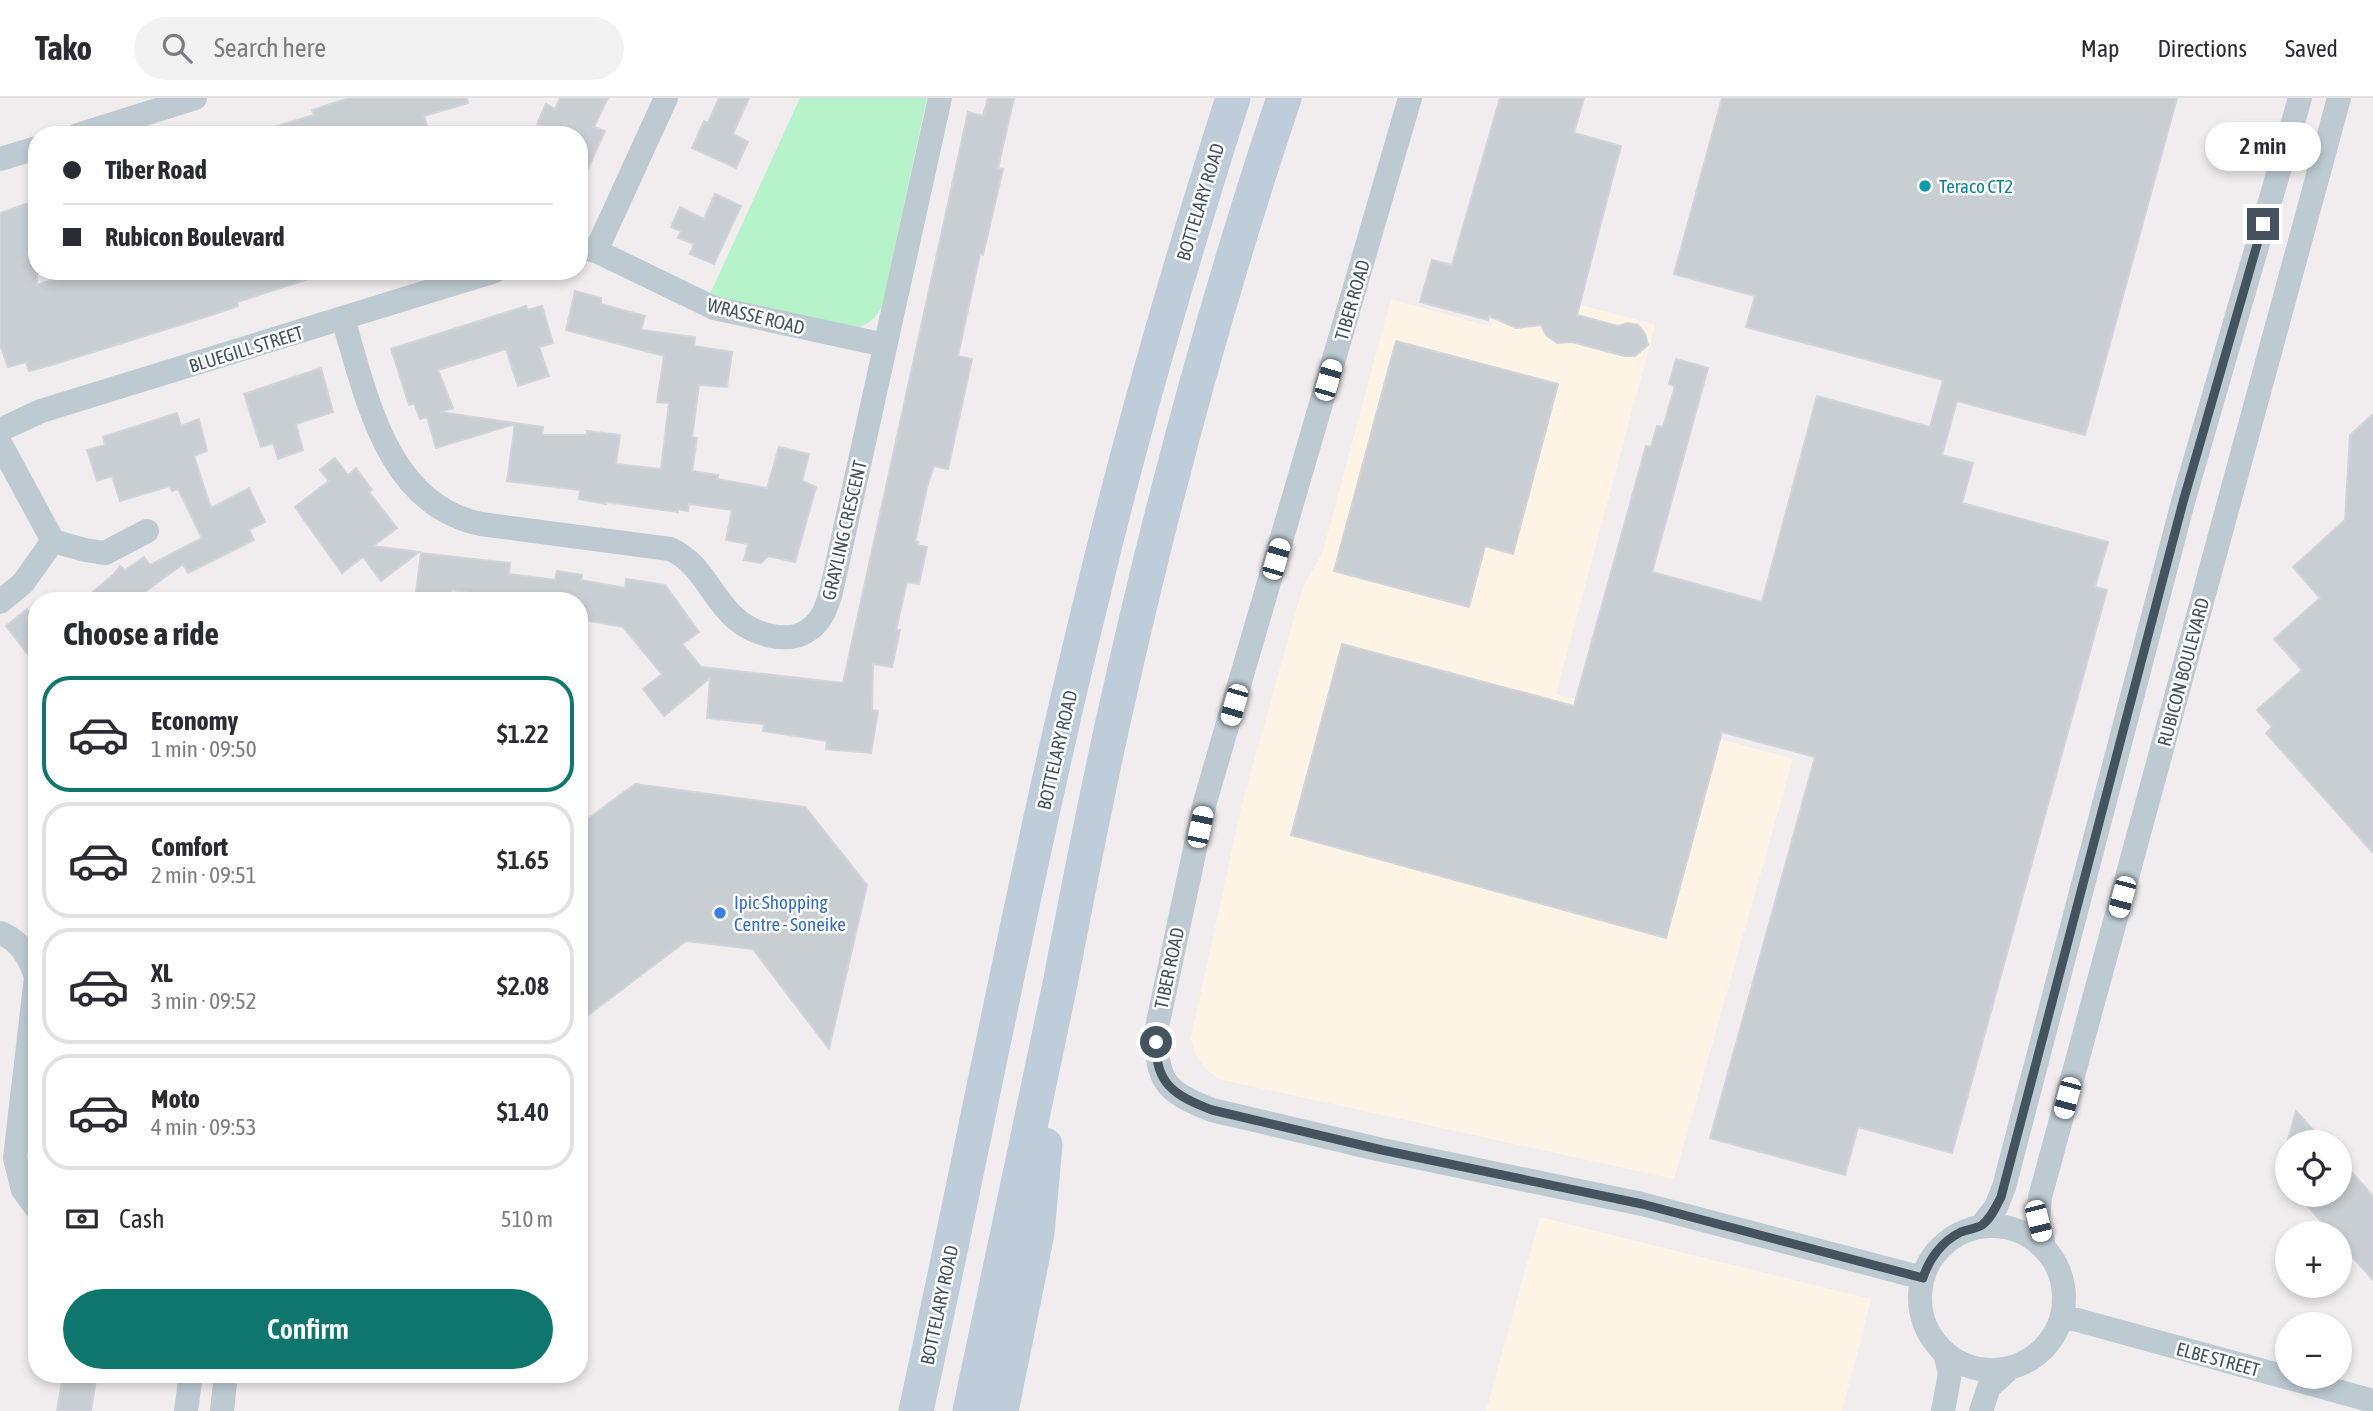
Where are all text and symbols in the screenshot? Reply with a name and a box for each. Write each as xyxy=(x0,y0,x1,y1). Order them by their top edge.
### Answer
search box xyxy=(134,17,624,80)
text: Tako xyxy=(35,29,92,67)
icon: search xyxy=(158,29,196,67)
text: Search here xyxy=(214,33,326,63)
text: Map xyxy=(2081,35,2119,62)
text: Directions xyxy=(2157,35,2247,62)
text: Saved xyxy=(2285,35,2338,62)
callout: 2 min xyxy=(2205,122,2321,172)
text: 2 min xyxy=(2240,133,2286,159)
street label: BOTTELARY ROAD xyxy=(1172,141,1228,263)
text: Tiber Road xyxy=(105,155,207,185)
place label: Teraco CT2 xyxy=(1939,175,2013,197)
marker: Teraco CT2 xyxy=(1917,178,1933,194)
route end xyxy=(2247,208,2279,240)
text: Rubicon Boulevard xyxy=(105,222,285,252)
street label: TIBER ROAD xyxy=(1330,257,1374,343)
street label: WRASSE ROAD xyxy=(705,293,807,339)
street label: BLUEGILL STREET xyxy=(186,321,306,377)
car xyxy=(1313,357,1344,403)
street label: GRAYLING CRESCENT xyxy=(817,457,871,602)
car xyxy=(1261,536,1292,582)
street label: RUBICON BOULEVARD xyxy=(2153,595,2213,749)
text: Choose a ride xyxy=(63,615,219,652)
car xyxy=(1219,682,1250,728)
street label: BOTTELARY ROAD xyxy=(1033,688,1081,812)
icon: car xyxy=(67,703,130,766)
text: Economy xyxy=(151,706,238,736)
text: $1.22 xyxy=(497,719,549,749)
text: 1 min · 09:50 xyxy=(151,736,257,762)
car xyxy=(1186,804,1215,850)
icon: car xyxy=(67,829,130,892)
text: Comfort xyxy=(151,832,228,862)
text: $1.65 xyxy=(497,845,549,875)
text: 2 min · 09:51 xyxy=(151,862,257,888)
car xyxy=(2107,874,2138,920)
place label: Ipic Shopping Centre - Soneike xyxy=(734,891,846,935)
marker: Ipic Shopping Centre - Soneike xyxy=(712,905,728,921)
street label: TIBER ROAD xyxy=(1150,925,1188,1011)
icon: car xyxy=(67,955,130,1018)
text: XL xyxy=(151,958,173,988)
text: $2.08 xyxy=(497,971,549,1001)
text: 3 min · 09:52 xyxy=(151,988,257,1014)
route start xyxy=(1140,1026,1172,1058)
car xyxy=(2052,1075,2083,1121)
icon: car xyxy=(67,1081,130,1144)
text: Moto xyxy=(151,1084,200,1114)
text: $1.40 xyxy=(497,1097,549,1127)
text: 4 min · 09:53 xyxy=(151,1114,257,1140)
map controls xyxy=(2275,1130,2352,1389)
button: locate xyxy=(2275,1130,2352,1207)
car xyxy=(2023,1198,2054,1244)
icon: cash xyxy=(63,1200,101,1238)
text: Cash xyxy=(119,1204,165,1234)
text: 510 m xyxy=(501,1206,553,1232)
button: + xyxy=(2275,1221,2352,1298)
street label: BOTTELARY ROAD xyxy=(916,1243,962,1367)
button: Confirm xyxy=(63,1289,553,1369)
button: − xyxy=(2275,1312,2352,1389)
street label: ELBE STREET xyxy=(2174,1337,2263,1381)

